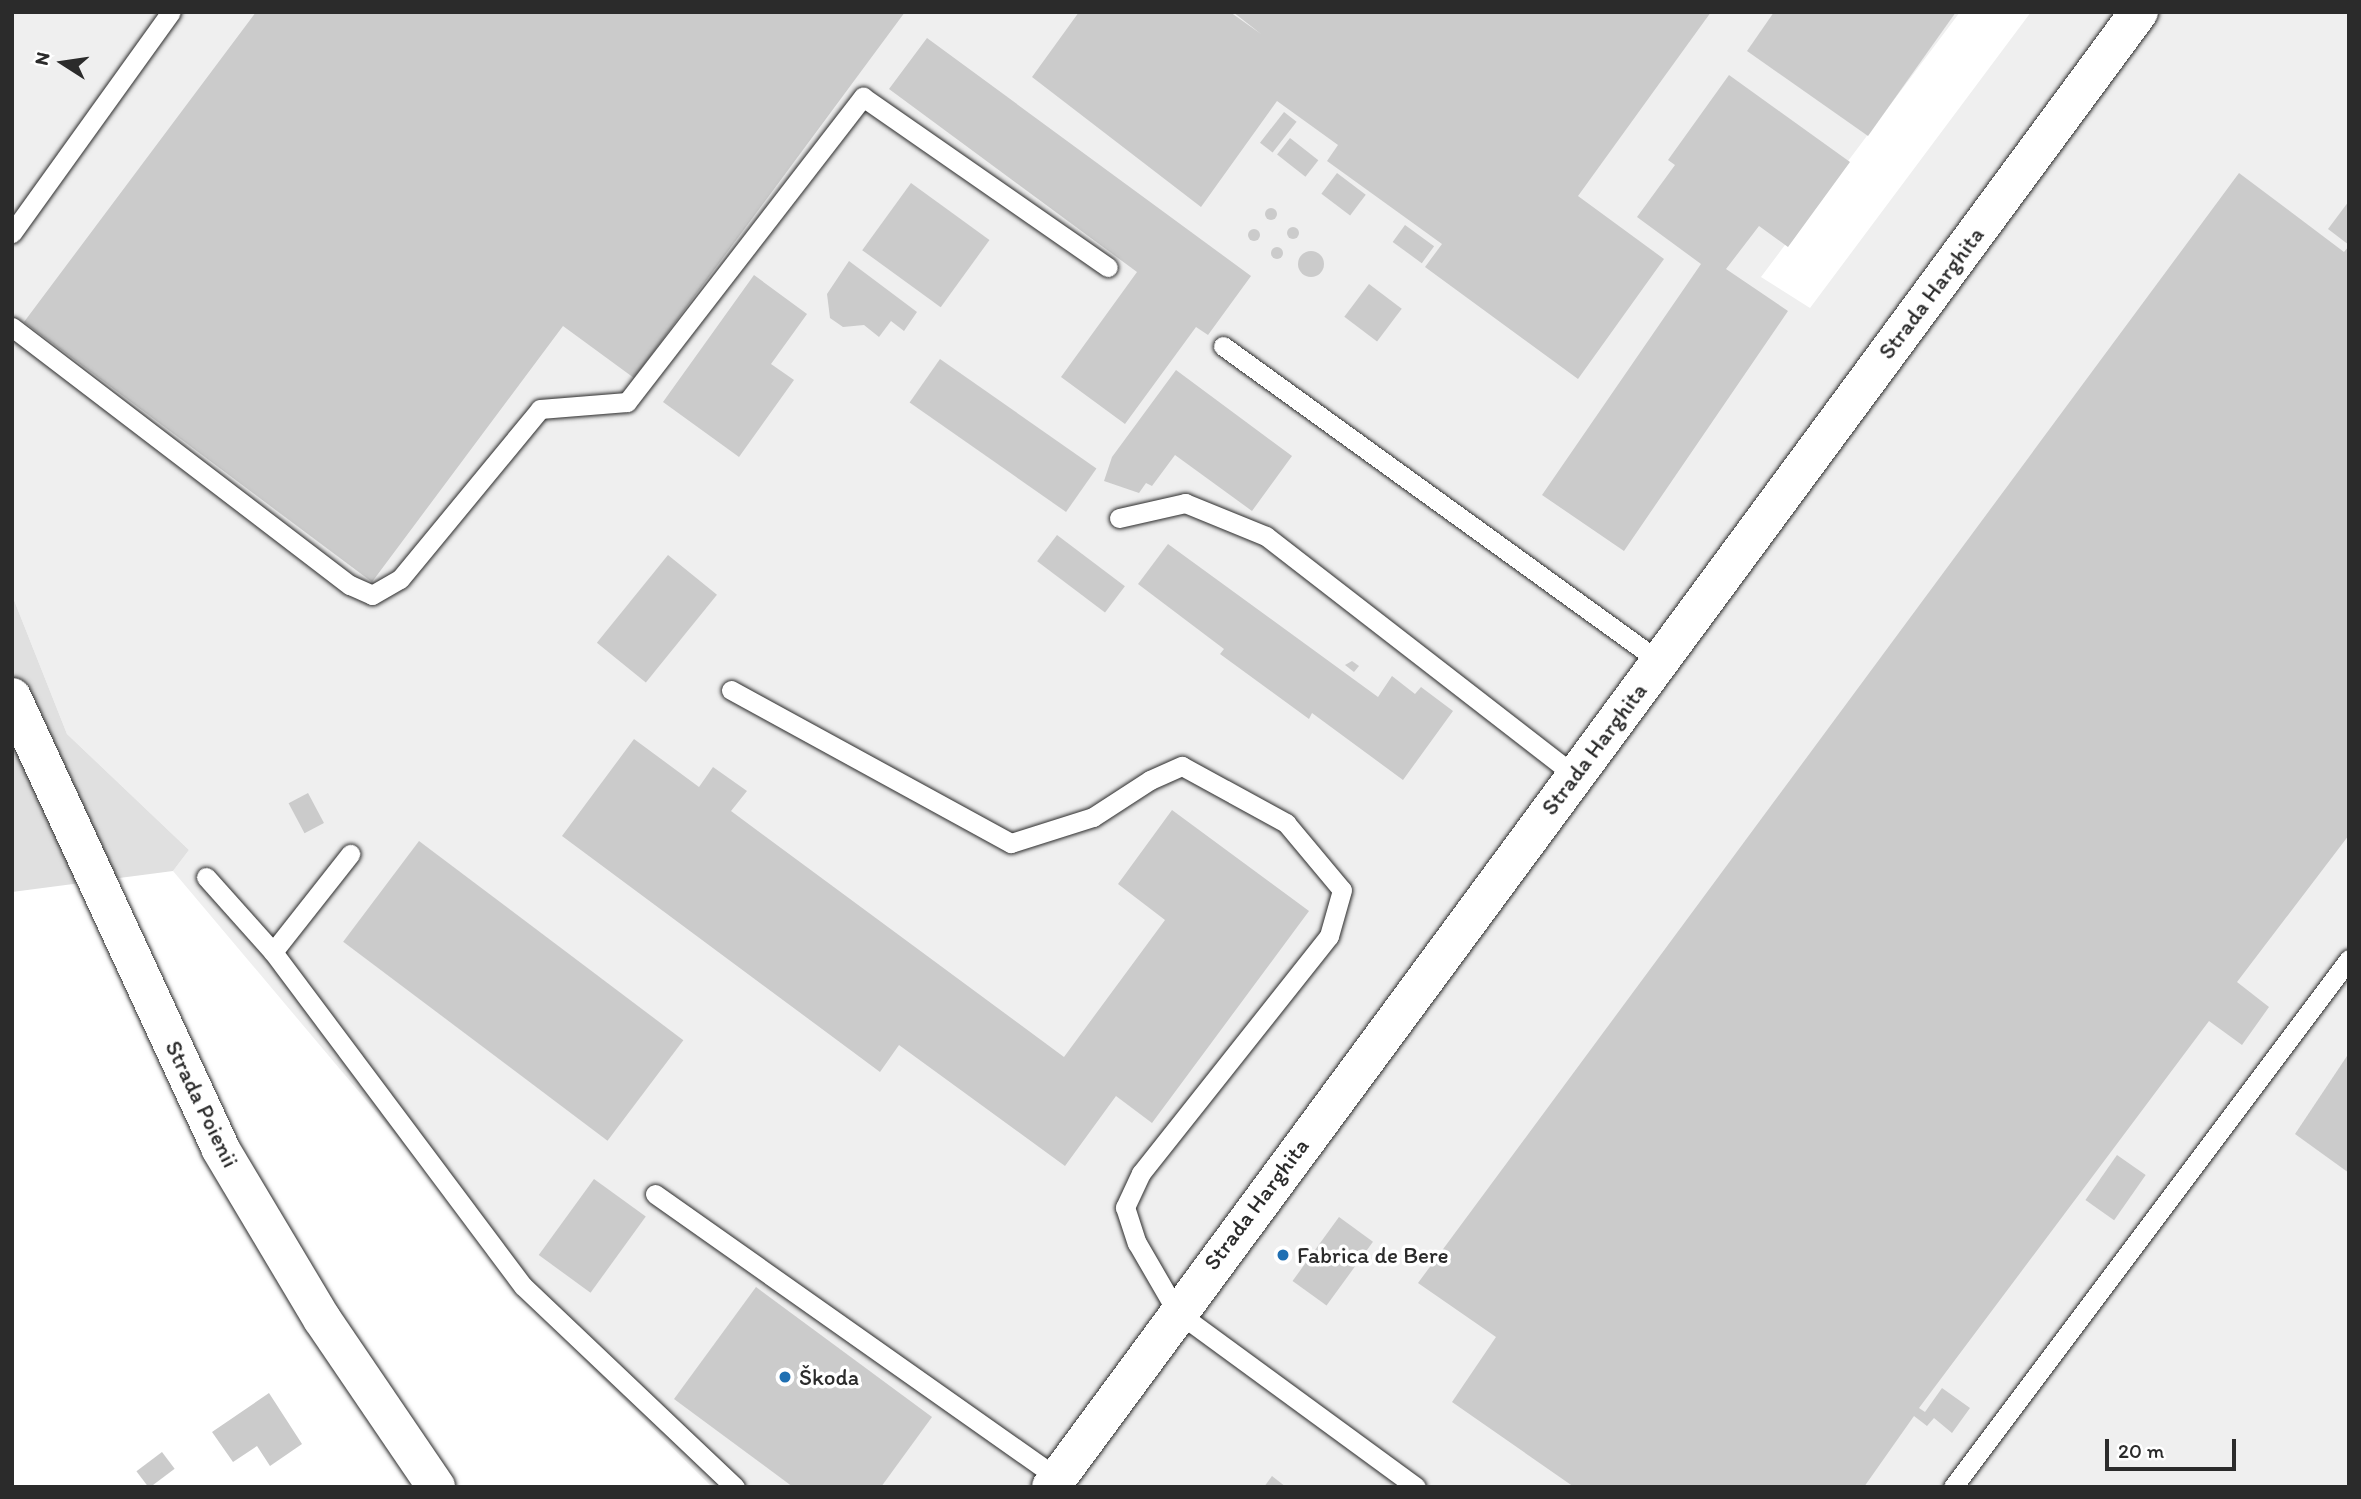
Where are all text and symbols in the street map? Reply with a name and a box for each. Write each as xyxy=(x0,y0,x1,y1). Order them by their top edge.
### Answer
north arrow xyxy=(28,28,98,98)
text: N xyxy=(29,50,55,67)
street label: Strada Harghita xyxy=(1872,221,1990,365)
street label: Strada Harghita xyxy=(1535,677,1653,821)
street label: Strada Poienii xyxy=(160,1036,244,1172)
street label: Strada Harghita xyxy=(1197,1132,1315,1276)
place label: Fabrica de Bere xyxy=(1297,1241,1449,1269)
marker: Fabrica de Bere xyxy=(1275,1247,1291,1263)
place label: Škoda xyxy=(799,1363,859,1391)
marker: Škoda xyxy=(777,1369,793,1385)
scale bar xyxy=(2109,1426,2240,1470)
text: 20 m xyxy=(2118,1438,2164,1463)

